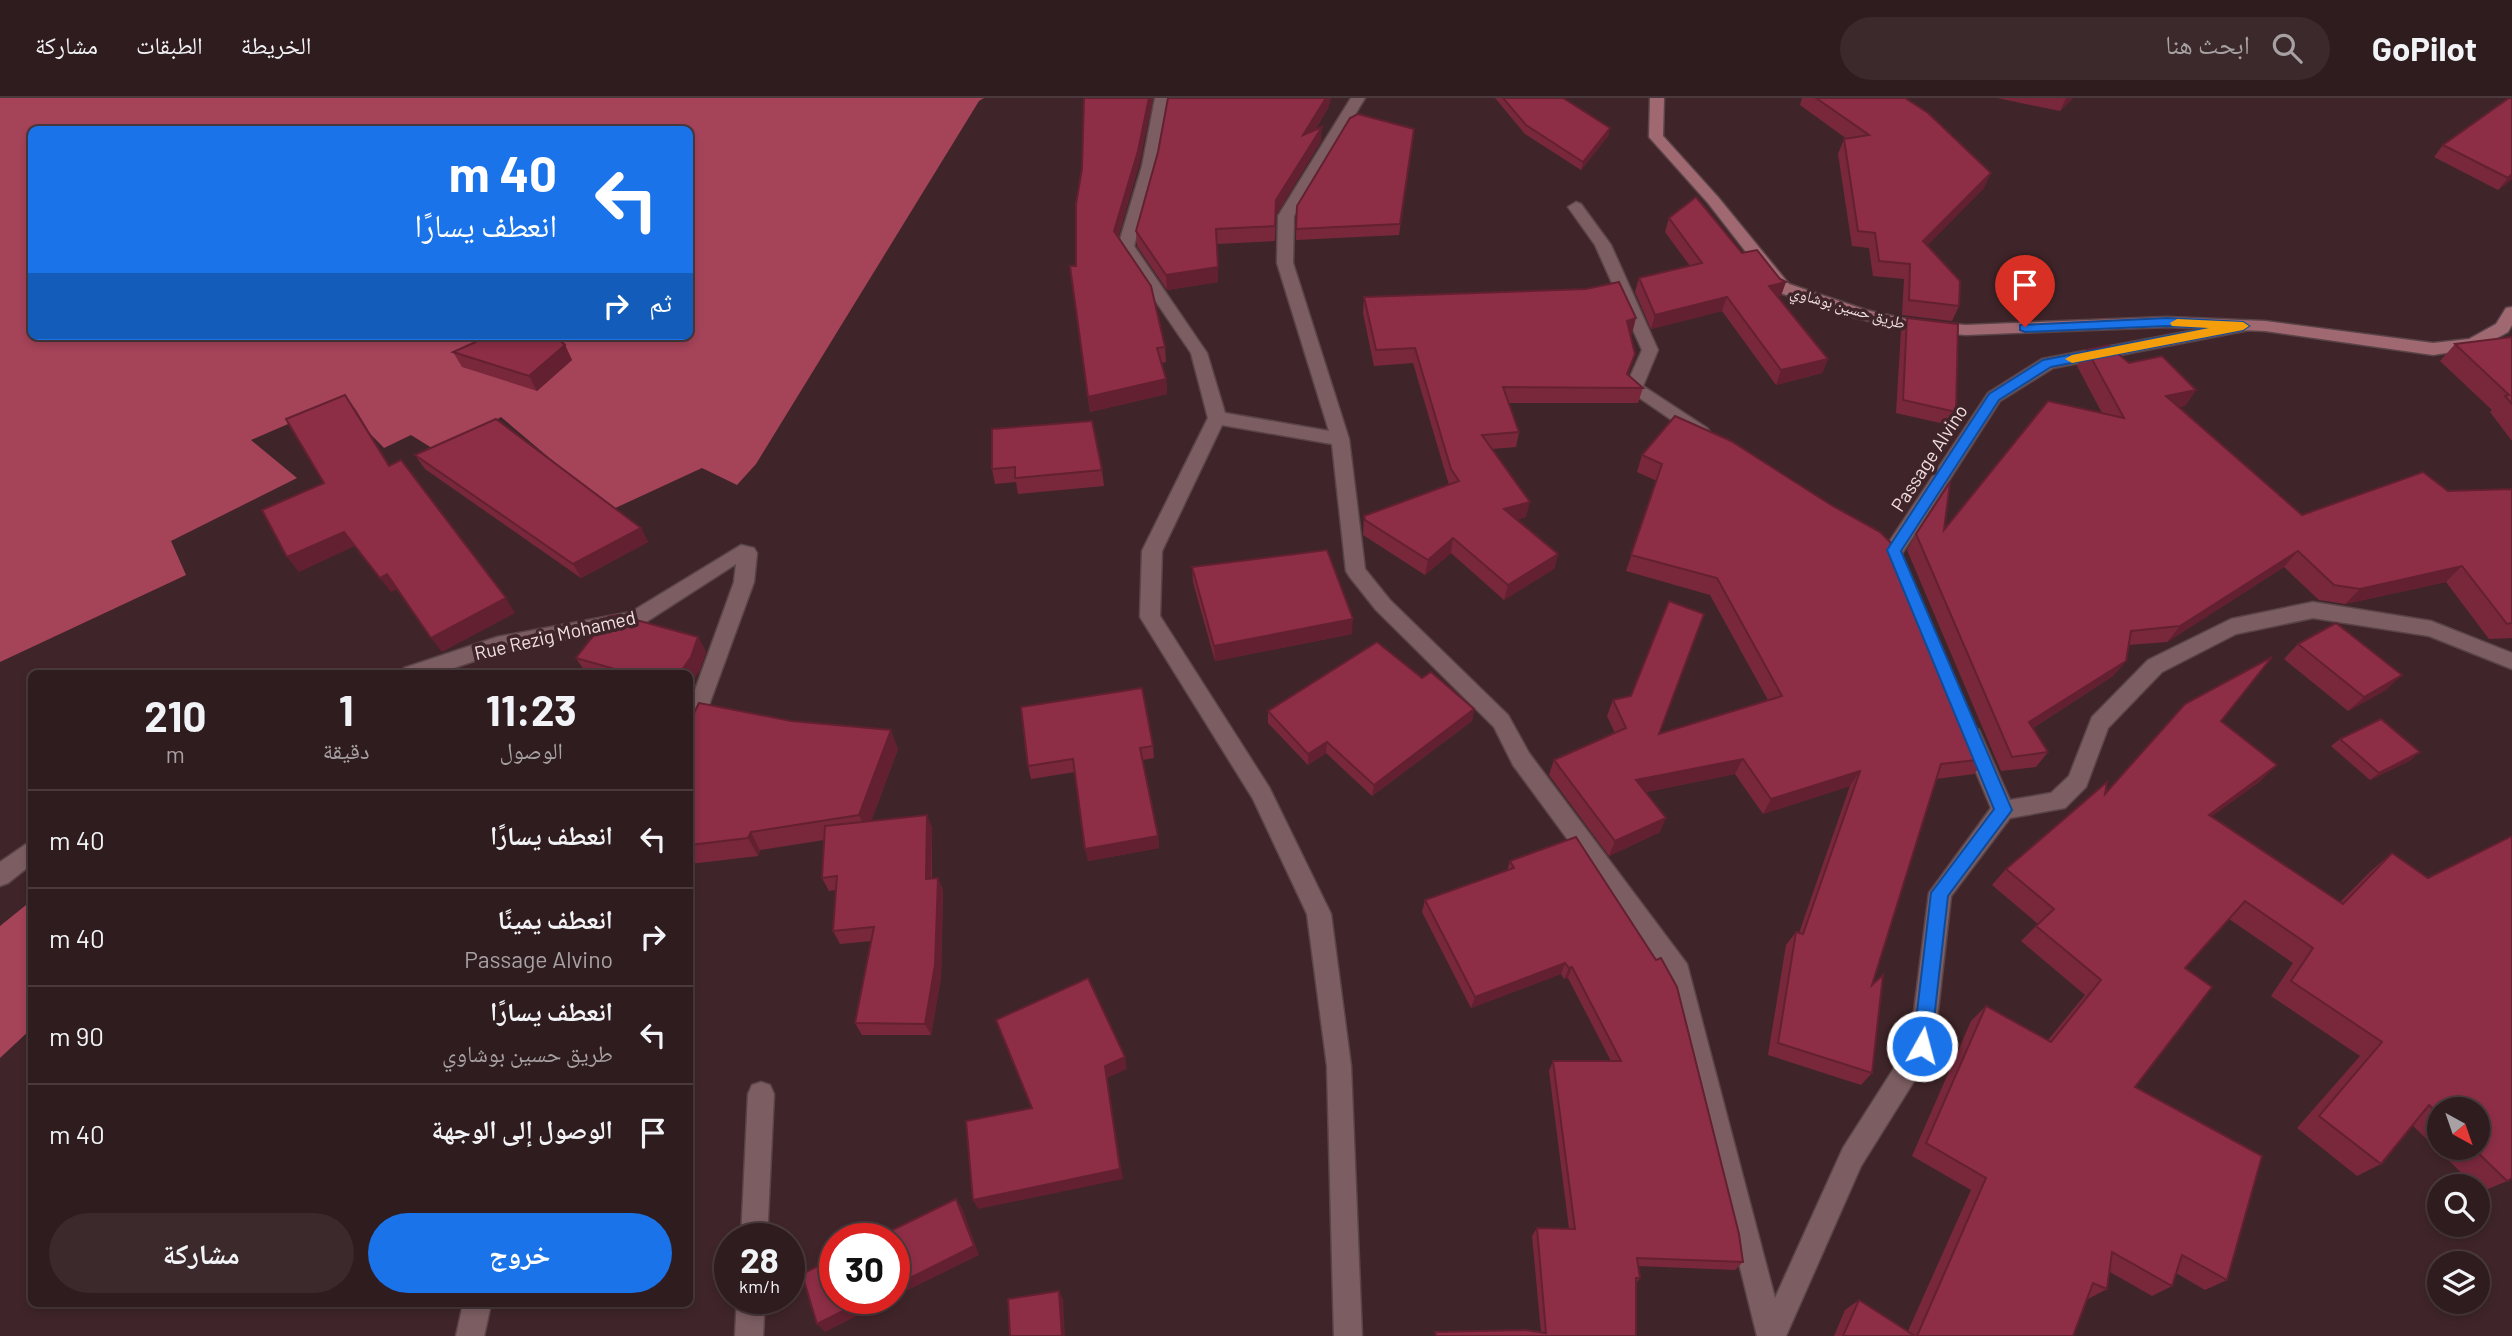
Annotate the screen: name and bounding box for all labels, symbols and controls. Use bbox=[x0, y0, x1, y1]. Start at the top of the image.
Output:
search box bbox=[1840, 17, 2330, 80]
text: ابحث هنا bbox=[2165, 28, 2250, 59]
text: GoPilot bbox=[2372, 28, 2477, 68]
icon: search bbox=[2268, 29, 2306, 67]
text: مشاركة bbox=[35, 30, 98, 59]
text: الطبقات bbox=[136, 30, 203, 59]
text: الخريطة bbox=[241, 30, 311, 59]
text: 40 m bbox=[449, 143, 557, 202]
icon: left bbox=[581, 154, 672, 245]
text: انعطف يسارًا bbox=[414, 205, 557, 243]
pin bbox=[1995, 255, 2055, 327]
icon: arrive bbox=[2006, 266, 2044, 304]
street label: طريق حسين بوشاوي bbox=[1787, 281, 1908, 336]
text: ثم bbox=[649, 286, 672, 317]
icon: right bbox=[597, 287, 635, 325]
street label: Passage Alvino bbox=[1885, 400, 1972, 516]
street label: Rue Rezig Mohamed bbox=[472, 605, 638, 664]
text: 1 bbox=[339, 684, 354, 734]
text: 11:23 bbox=[486, 684, 577, 734]
text: 210 bbox=[144, 690, 206, 740]
text: دقيقة bbox=[323, 736, 369, 764]
text: الوصول bbox=[499, 736, 563, 764]
text: m bbox=[166, 740, 185, 768]
text: انعطف يسارًا bbox=[490, 819, 613, 850]
icon: left bbox=[634, 820, 672, 858]
text: 40 m bbox=[49, 824, 105, 855]
text: انعطف يمينًا bbox=[498, 903, 613, 934]
icon: right bbox=[634, 918, 672, 956]
text: 40 m bbox=[49, 922, 105, 953]
text: Passage Alvino bbox=[464, 945, 613, 973]
text: انعطف يسارًا bbox=[490, 995, 613, 1026]
position arrow bbox=[1885, 1009, 1959, 1083]
icon: left bbox=[634, 1016, 672, 1054]
text: 90 m bbox=[49, 1020, 104, 1051]
text: طريق حسين بوشاوي bbox=[442, 1039, 613, 1067]
north arrow bbox=[2427, 1097, 2490, 1160]
map controls bbox=[2427, 1097, 2490, 1314]
text: الوصول إلى الوجهة bbox=[432, 1113, 613, 1144]
icon: arrive bbox=[634, 1114, 672, 1152]
text: 40 m bbox=[49, 1118, 105, 1149]
button: search bbox=[2427, 1174, 2490, 1237]
button: مشاركة bbox=[49, 1213, 354, 1293]
button: خروج bbox=[368, 1213, 672, 1293]
speed limit sign: 30 bbox=[819, 1223, 910, 1314]
text: 28 bbox=[740, 1238, 779, 1280]
button: layers bbox=[2427, 1251, 2490, 1314]
text: km/h bbox=[739, 1275, 780, 1297]

